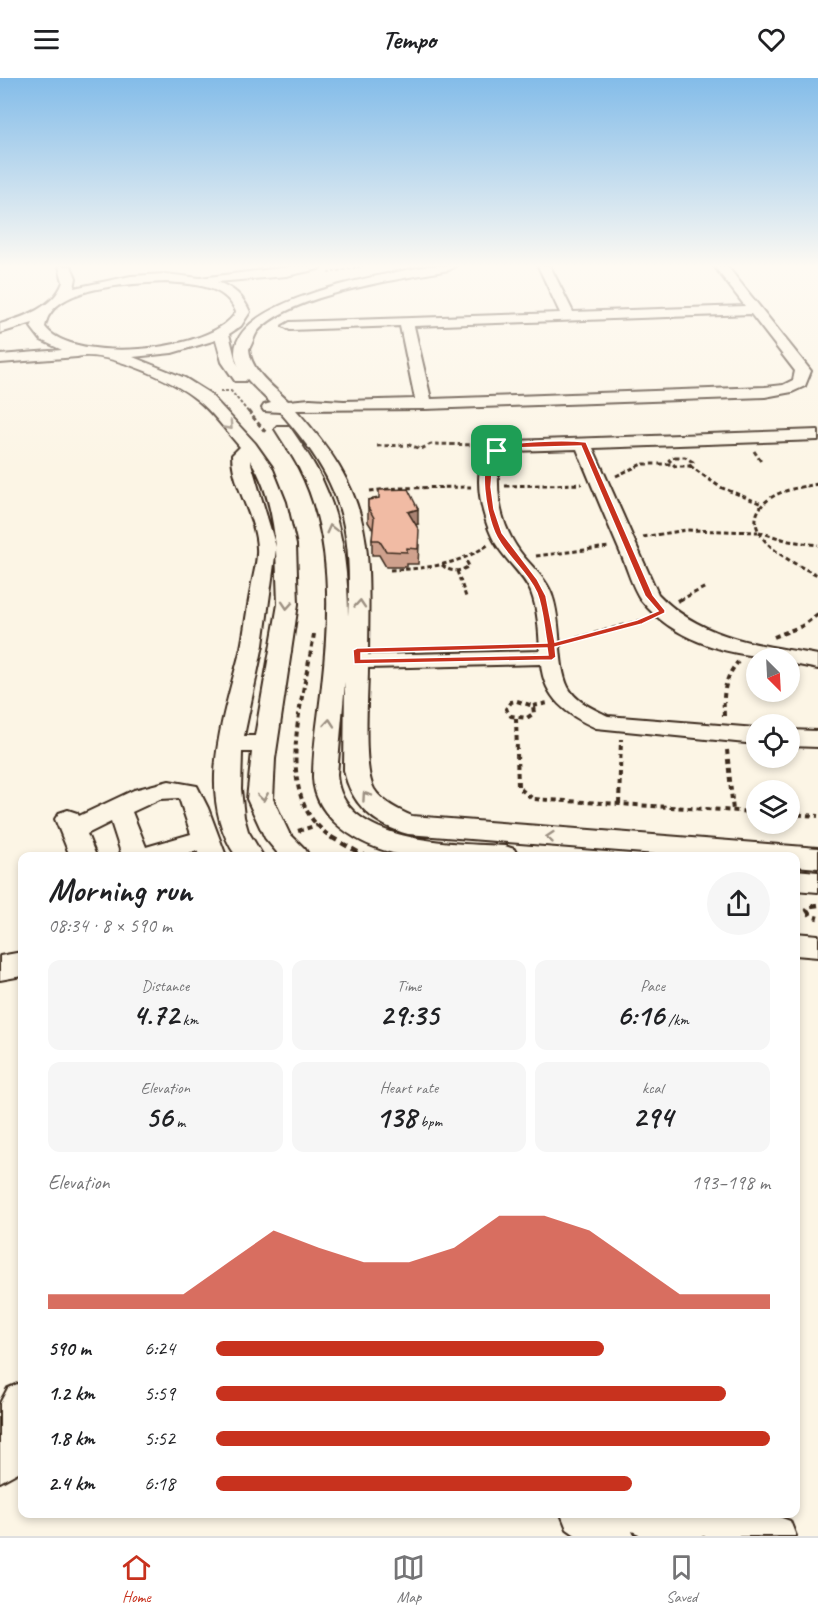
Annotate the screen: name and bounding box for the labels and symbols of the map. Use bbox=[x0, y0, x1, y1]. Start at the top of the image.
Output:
one-way arrow bbox=[222, 419, 233, 430]
pin bbox=[471, 425, 522, 476]
one-way arrow bbox=[325, 524, 338, 534]
one-way arrow bbox=[281, 600, 294, 609]
one-way arrow bbox=[353, 600, 366, 609]
north arrow bbox=[746, 648, 800, 702]
one-way arrow bbox=[322, 719, 335, 728]
one-way arrow bbox=[256, 792, 268, 802]
one-way arrow bbox=[362, 792, 373, 803]
one-way arrow bbox=[546, 830, 555, 843]

